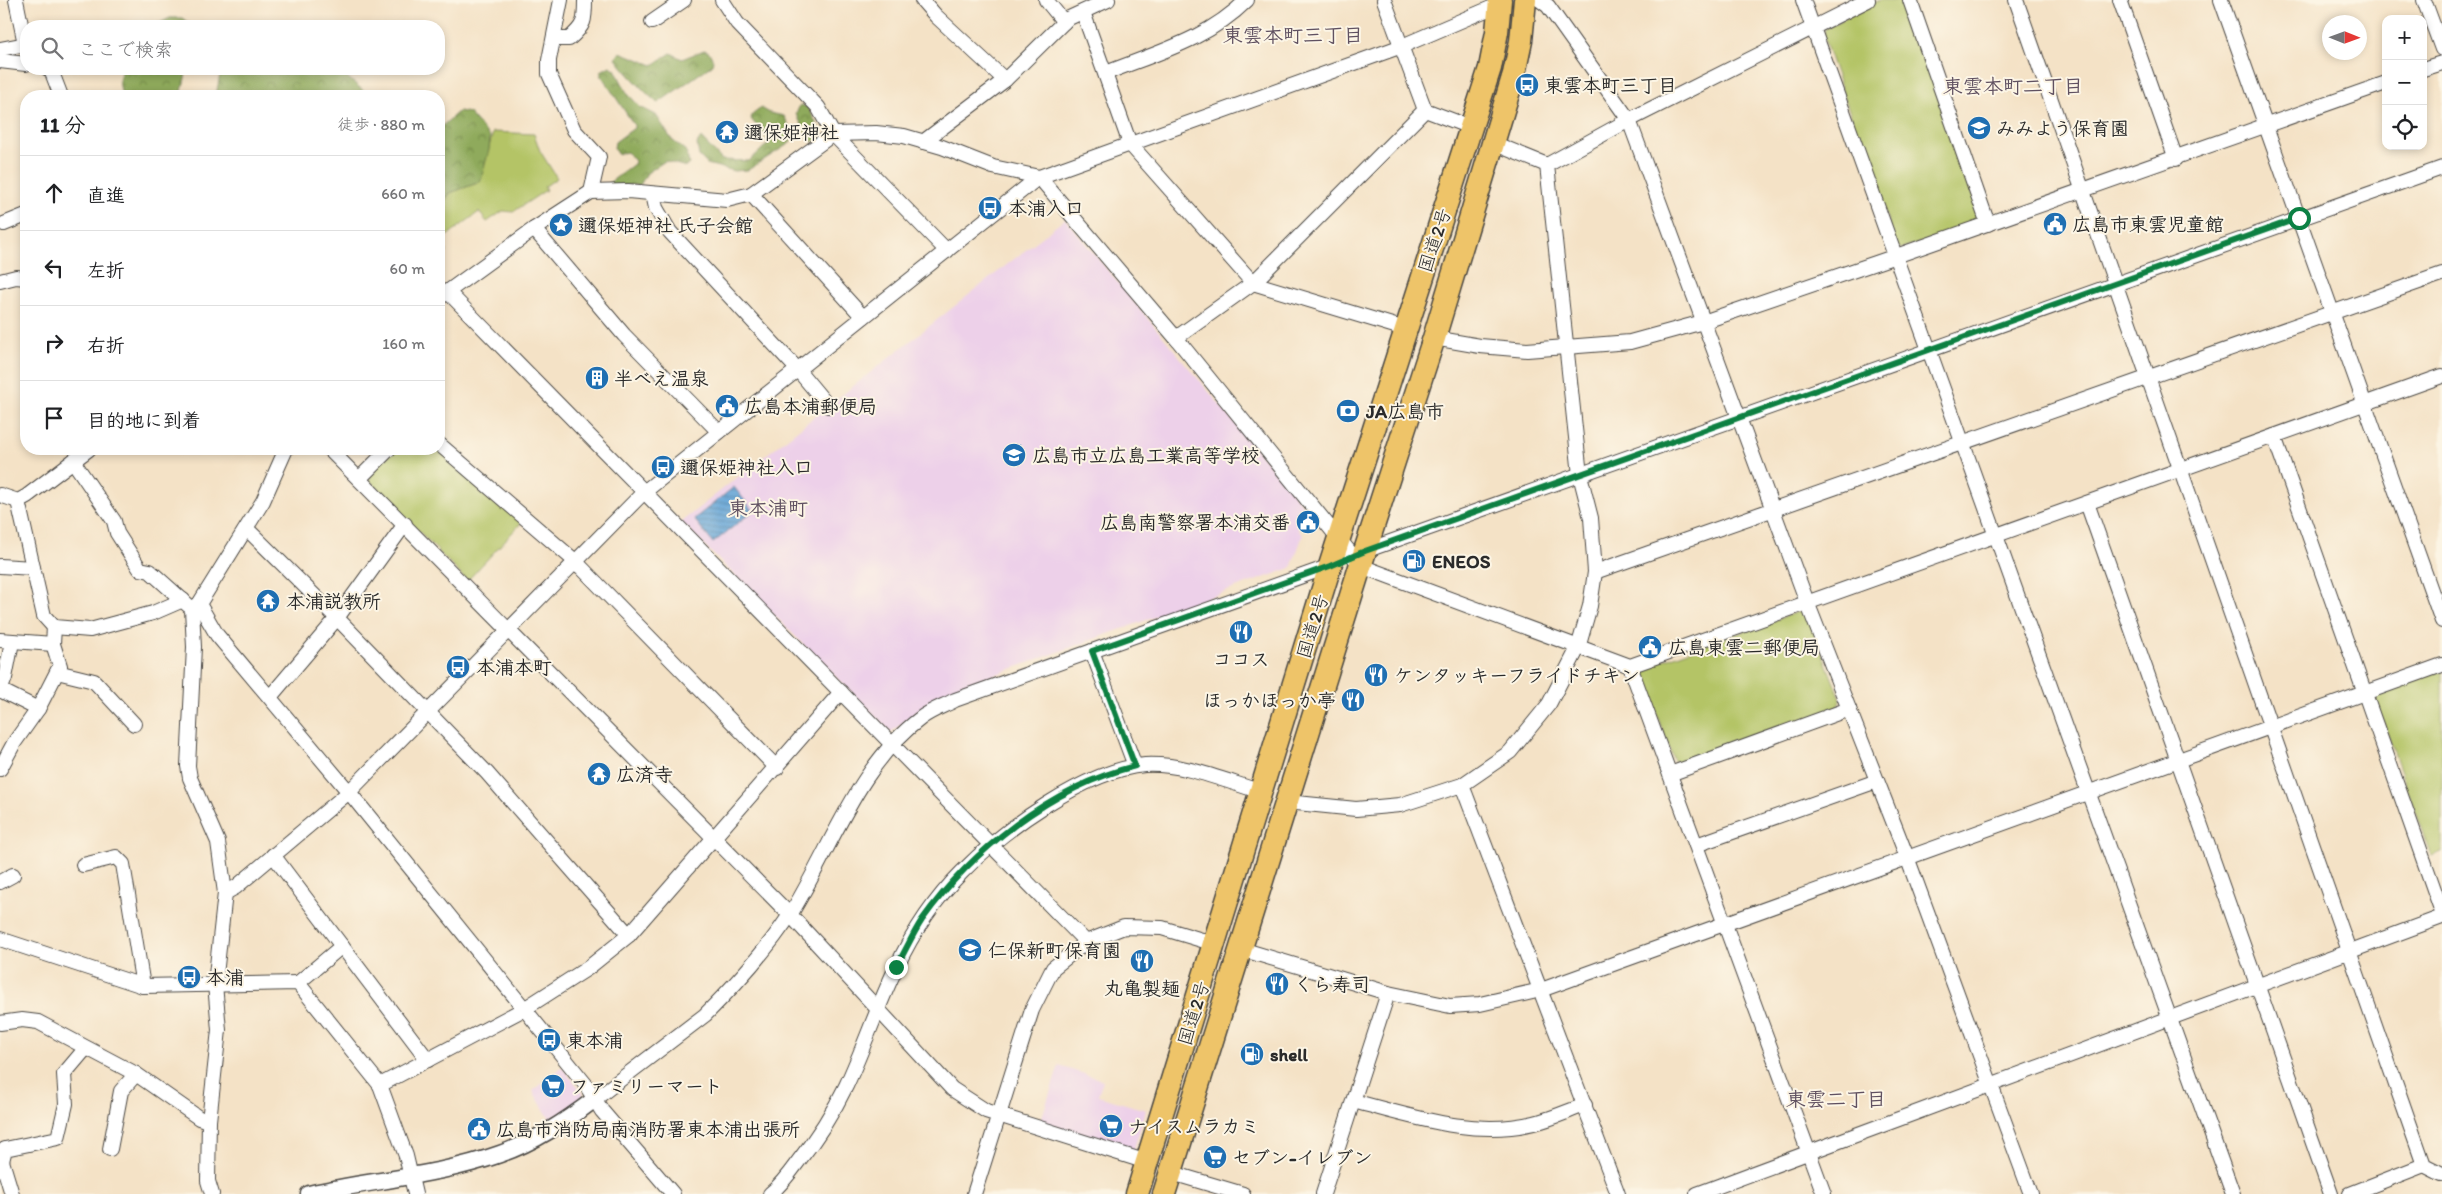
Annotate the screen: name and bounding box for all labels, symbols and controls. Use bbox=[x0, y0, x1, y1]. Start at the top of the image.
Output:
north arrow bbox=[2322, 15, 2367, 60]
map controls bbox=[2382, 15, 2427, 150]
button: + bbox=[2382, 15, 2427, 60]
search box bbox=[20, 20, 445, 75]
district label: 東雲本町三丁目 bbox=[1223, 23, 1363, 47]
icon: search bbox=[38, 34, 66, 62]
text: ここで検索 bbox=[78, 38, 173, 61]
button: − bbox=[2382, 60, 2427, 105]
bus stop icon: 東雲本町三丁目 bbox=[1514, 72, 1540, 98]
place label: 東雲本町三丁目 bbox=[1544, 74, 1677, 97]
district label: 東雲本町二丁目 bbox=[1943, 74, 2083, 98]
button: locate bbox=[2382, 105, 2427, 150]
text: 11 分 bbox=[40, 112, 85, 137]
text: 徒歩 · 880 m bbox=[338, 115, 425, 134]
school or university icon: みみよう保育園 bbox=[1966, 115, 1992, 141]
place label: みみよう保育園 bbox=[1996, 117, 2129, 140]
temple icon: 邇保姫神社 bbox=[714, 119, 740, 145]
place label: 邇保姫神社 bbox=[744, 121, 839, 144]
icon: ahead bbox=[40, 179, 68, 207]
text: 直進 bbox=[87, 184, 125, 207]
text: 660 m bbox=[381, 184, 425, 203]
bus stop icon: 本浦入口 bbox=[977, 195, 1003, 221]
place label: 本浦入口 bbox=[1008, 197, 1084, 220]
street label: 国道2号 bbox=[1413, 205, 1456, 276]
route start bbox=[2288, 207, 2311, 230]
public building icon: 広島市東雲児童館 bbox=[2042, 211, 2068, 237]
place icon: 邇保姫神社 氏子会館 bbox=[548, 212, 574, 238]
place label: 広島市東雲児童館 bbox=[2072, 213, 2224, 236]
place label: 邇保姫神社 氏子会館 bbox=[578, 214, 753, 237]
icon: left bbox=[40, 254, 68, 282]
text: 左折 bbox=[87, 259, 125, 282]
text: 60 m bbox=[390, 259, 425, 278]
icon: right bbox=[40, 329, 68, 357]
text: 右折 bbox=[87, 334, 125, 357]
text: 160 m bbox=[382, 334, 425, 353]
building icon: 半べえ温泉 bbox=[584, 365, 610, 391]
place label: 半べえ温泉 bbox=[614, 367, 709, 390]
public building icon: 広島本浦郵便局 bbox=[714, 393, 740, 419]
place label: 広島本浦郵便局 bbox=[744, 395, 877, 418]
bank icon: JA広島市 bbox=[1335, 398, 1361, 424]
place label: JA広島市 bbox=[1365, 400, 1444, 423]
icon: arrive bbox=[40, 404, 68, 432]
text: 目的地に到着 bbox=[87, 409, 201, 432]
school or university icon: 広島市立広島工業高等学校 bbox=[1001, 442, 1027, 468]
place label: 広島市立広島工業高等学校 bbox=[1032, 444, 1260, 467]
bus stop icon: 邇保姫神社入口 bbox=[650, 454, 676, 480]
place label: 邇保姫神社入口 bbox=[680, 456, 813, 479]
district label: 東本浦町 bbox=[728, 496, 808, 520]
public building icon: 広島南警察署本浦交番 bbox=[1295, 509, 1321, 535]
place label: 広島南警察署本浦交番 bbox=[1100, 511, 1290, 534]
fuel station icon: ENEOS bbox=[1401, 548, 1427, 574]
place label: ENEOS bbox=[1432, 550, 1491, 573]
temple icon: 本浦説教所 bbox=[255, 588, 281, 614]
place label: 本浦説教所 bbox=[286, 590, 381, 613]
street label: 国道2号 bbox=[1292, 591, 1333, 662]
restaurant icon: ココス bbox=[1228, 619, 1254, 645]
public building icon: 広島東雲二郵便局 bbox=[1637, 634, 1663, 660]
place label: 広島東雲二郵便局 bbox=[1668, 636, 1820, 659]
place label: ココス bbox=[1212, 648, 1270, 671]
bus stop icon: 本浦本町 bbox=[445, 654, 471, 680]
place label: 本浦本町 bbox=[476, 656, 552, 679]
restaurant icon: ケンタッキーフライドチキン bbox=[1363, 662, 1389, 688]
place label: ケンタッキーフライドチキン bbox=[1394, 664, 1640, 687]
restaurant icon: ほっかほっか亭 bbox=[1340, 687, 1366, 713]
place label: ほっかほっか亭 bbox=[1203, 689, 1336, 712]
temple icon: 広済寺 bbox=[586, 761, 612, 787]
place label: 広済寺 bbox=[616, 763, 673, 786]
school or university icon: 仁保新町保育園 bbox=[957, 937, 983, 963]
place label: 仁保新町保育園 bbox=[988, 939, 1121, 962]
restaurant icon: 丸亀製麺 bbox=[1129, 948, 1155, 974]
route end bbox=[885, 956, 908, 979]
bus stop icon: 本浦 bbox=[176, 964, 202, 990]
place label: 本浦 bbox=[206, 966, 244, 989]
restaurant icon: くら寿司 bbox=[1264, 971, 1290, 997]
place label: くら寿司 bbox=[1294, 973, 1370, 996]
place label: 丸亀製麺 bbox=[1104, 977, 1180, 1000]
street label: 国道2号 bbox=[1173, 978, 1214, 1049]
bus stop icon: 東本浦 bbox=[536, 1027, 562, 1053]
place label: 東本浦 bbox=[566, 1029, 623, 1052]
fuel station icon: shell bbox=[1239, 1041, 1265, 1067]
place label: shell bbox=[1270, 1043, 1309, 1066]
supermarket icon: ファミリーマート bbox=[540, 1073, 566, 1099]
place label: ファミリーマート bbox=[570, 1075, 723, 1098]
district label: 東雲二丁目 bbox=[1786, 1087, 1886, 1111]
supermarket icon: ナイスムラカミ bbox=[1098, 1113, 1124, 1139]
place label: ナイスムラカミ bbox=[1128, 1115, 1259, 1138]
public building icon: 広島市消防局南消防署東本浦出張所 bbox=[466, 1116, 492, 1142]
place label: 広島市消防局南消防署東本浦出張所 bbox=[496, 1118, 800, 1141]
supermarket icon: セブン-イレブン bbox=[1202, 1144, 1228, 1170]
place label: セブン-イレブン bbox=[1232, 1146, 1373, 1169]

